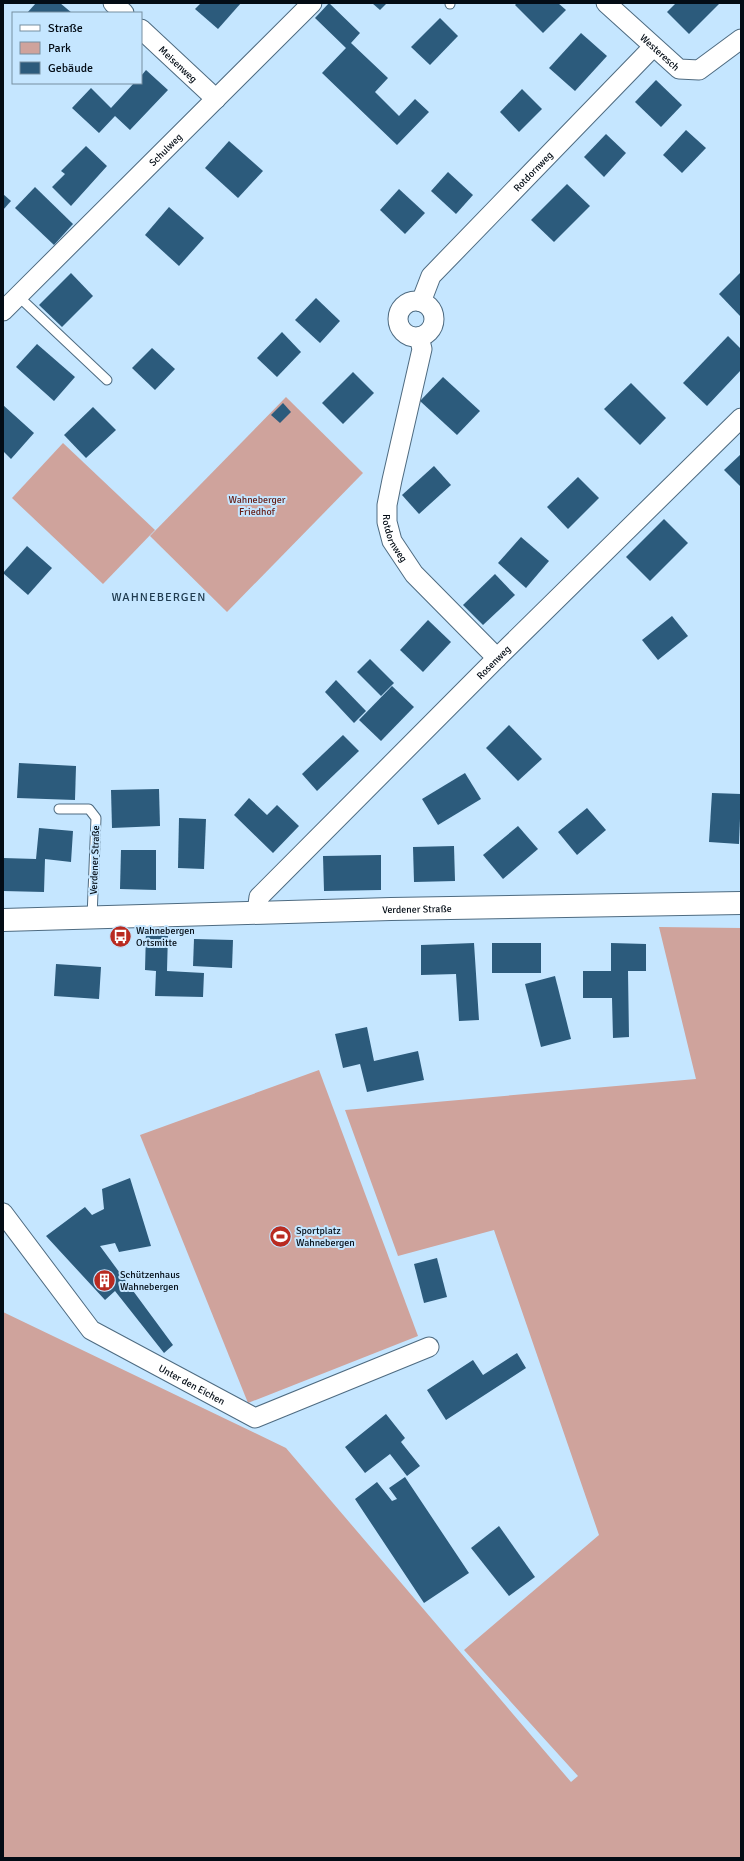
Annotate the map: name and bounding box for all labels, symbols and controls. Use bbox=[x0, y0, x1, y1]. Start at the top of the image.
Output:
legend bbox=[12, 12, 142, 84]
text: Straße bbox=[48, 21, 83, 36]
street label: Westeresch bbox=[637, 32, 682, 74]
text: Park bbox=[48, 41, 71, 56]
street label: Meisenweg bbox=[156, 44, 199, 85]
text: Gebäude bbox=[48, 61, 93, 76]
street label: Schulweg bbox=[147, 131, 185, 169]
street label: Rotdornweg bbox=[511, 149, 556, 194]
park label: Wahneberger Friedhof bbox=[229, 494, 286, 518]
street label: Rotdornweg bbox=[380, 514, 409, 565]
district label: WAHNEBERGEN bbox=[112, 590, 207, 605]
street label: Rosenweg bbox=[474, 643, 513, 682]
street label: Verdener Straße bbox=[88, 825, 102, 895]
street label: Verdener Straße bbox=[382, 903, 452, 916]
bus stop icon: Wahnebergen Ortsmitte bbox=[108, 923, 134, 949]
place label: Wahnebergen Ortsmitte bbox=[136, 925, 195, 949]
sports icon: Sportplatz Wahnebergen bbox=[267, 1223, 293, 1249]
place label: Sportplatz Wahnebergen bbox=[296, 1225, 355, 1249]
building icon: Schützenhaus Wahnebergen bbox=[92, 1267, 118, 1293]
place label: Schützenhaus Wahnebergen bbox=[120, 1269, 181, 1293]
street label: Unter den Eichen bbox=[156, 1362, 227, 1408]

